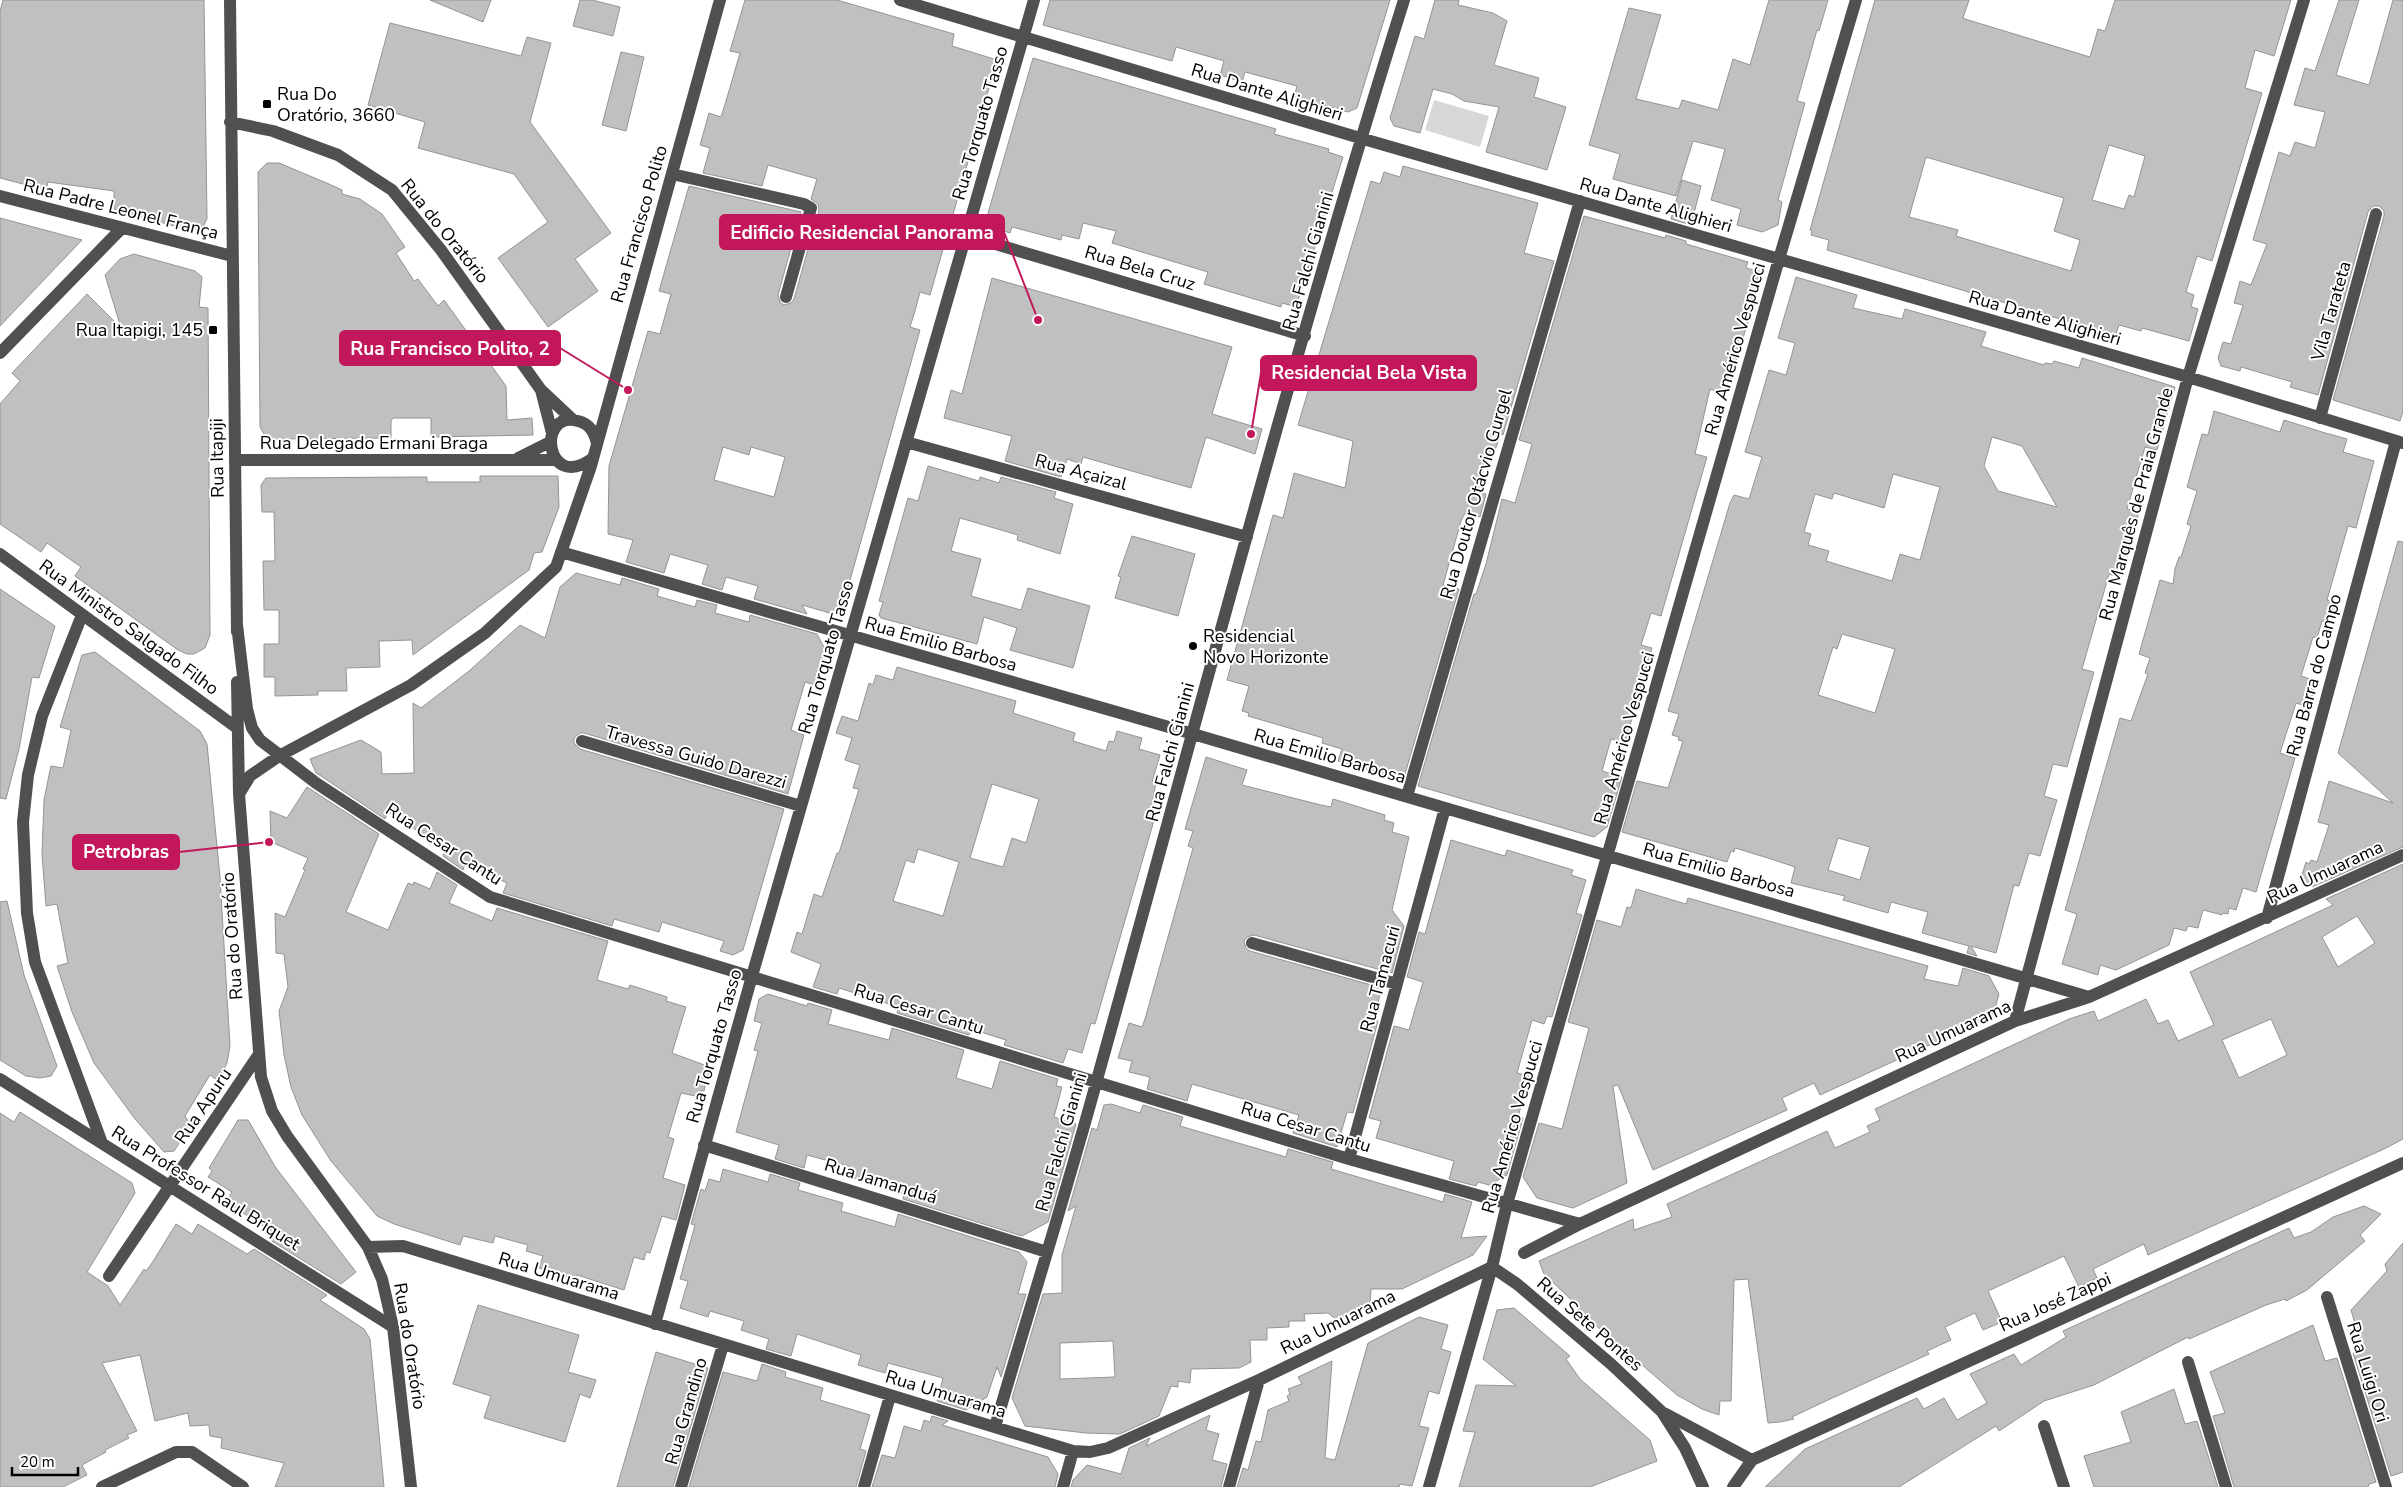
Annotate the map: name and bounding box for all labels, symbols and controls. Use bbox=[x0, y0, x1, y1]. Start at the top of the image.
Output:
street label: Rua Torquato Tasso bbox=[946, 43, 1014, 203]
street label: Rua Dante Alighieri bbox=[1188, 57, 1346, 127]
place label: Rua Do Oratório, 3660 bbox=[277, 82, 395, 127]
marker: Rua Do Oratório, 3660 bbox=[261, 98, 273, 110]
street label: Rua Francisco Polito bbox=[605, 142, 673, 306]
street label: Rua Dante Alighieri bbox=[1577, 172, 1735, 238]
street label: Rua Padre Leonel França bbox=[21, 173, 221, 245]
street label: Rua do Oratório bbox=[395, 174, 495, 288]
street label: Rua Falchi Gianini bbox=[1277, 189, 1339, 333]
callout: Edificio Residencial Panorama bbox=[720, 215, 1004, 249]
text: Edificio Residencial Panorama bbox=[730, 220, 994, 246]
street label: Rua Bela Cruz bbox=[1082, 240, 1198, 296]
street label: Vila Tarateta bbox=[2305, 258, 2357, 365]
street label: Rua Américo Vespucci bbox=[1699, 260, 1771, 438]
street label: Rua Dante Alighieri bbox=[1966, 285, 2124, 351]
place label: Rua Itapigi, 145 bbox=[76, 318, 203, 342]
marker: Rua Itapigi, 145 bbox=[207, 324, 219, 336]
callout: Rua Francisco Polito, 2 bbox=[340, 331, 560, 365]
text: Rua Francisco Polito, 2 bbox=[350, 336, 550, 362]
callout: Residencial Bela Vista bbox=[1261, 356, 1476, 390]
text: Residencial Bela Vista bbox=[1271, 360, 1467, 386]
street label: Rua Doutor Otácvio Gurgel bbox=[1434, 385, 1518, 602]
street label: Rua Marquês de Praia Grande bbox=[2093, 385, 2179, 623]
street label: Rua Itapiji bbox=[204, 418, 230, 498]
street label: Rua Delegado Ermani Braga bbox=[260, 431, 488, 455]
street label: Rua Açaizal bbox=[1032, 448, 1130, 496]
street label: Rua Ministro Salgado Filho bbox=[34, 554, 224, 700]
street label: Rua Torquato Tasso bbox=[792, 577, 860, 737]
street label: Rua Barra do Campo bbox=[2281, 591, 2347, 759]
street label: Rua Emilio Barbosa bbox=[862, 611, 1020, 677]
place label: Residencial Novo Horizonte bbox=[1203, 624, 1328, 669]
marker: Residencial Novo Horizonte bbox=[1187, 640, 1199, 652]
street label: Rua Américo Vespucci bbox=[1588, 649, 1660, 827]
street label: Rua Falchi Gianini bbox=[1140, 680, 1200, 824]
street label: Travessa Guido Darezzi bbox=[603, 720, 789, 794]
street label: Rua Emilio Barbosa bbox=[1251, 723, 1409, 789]
street label: Rua Cesar Cantu bbox=[381, 797, 507, 891]
callout: Petrobras bbox=[73, 835, 179, 869]
street label: Rua Umuarama bbox=[2263, 835, 2387, 909]
street label: Rua Emilio Barbosa bbox=[1640, 837, 1798, 903]
text: Petrobras bbox=[83, 839, 169, 865]
street label: Rua do Oratório bbox=[216, 871, 248, 1001]
street label: Rua Tamacuri bbox=[1354, 923, 1406, 1035]
street label: Rua Torquato Tasso bbox=[680, 966, 748, 1126]
street label: Rua Cesar Cantu bbox=[851, 978, 987, 1040]
street label: Rua Umuarama bbox=[1891, 994, 2015, 1068]
street label: Rua Américo Vespucci bbox=[1476, 1038, 1548, 1216]
street label: Rua Apuru bbox=[169, 1063, 237, 1149]
street label: Rua Falchi Gianini bbox=[1030, 1070, 1092, 1214]
street label: Rua Cesar Cantu bbox=[1238, 1096, 1374, 1158]
street label: Rua Professor Raul Briquet bbox=[107, 1120, 306, 1256]
street label: Rua Jamanduá bbox=[822, 1152, 940, 1210]
street label: Rua Umuarama bbox=[496, 1246, 622, 1306]
street label: Rua José Zappi bbox=[1995, 1267, 2115, 1337]
street label: Rua Sete Pontes bbox=[1532, 1271, 1648, 1377]
street label: Rua do Oratório bbox=[388, 1281, 432, 1411]
street label: Rua Umuarama bbox=[1276, 1284, 1400, 1360]
street label: Rua Luigi Ori bbox=[2341, 1319, 2395, 1425]
street label: Rua Grandino bbox=[659, 1355, 713, 1467]
street label: Rua Umuarama bbox=[883, 1364, 1009, 1424]
scale bar bbox=[12, 1444, 79, 1476]
text: 20 m bbox=[20, 1452, 55, 1472]

